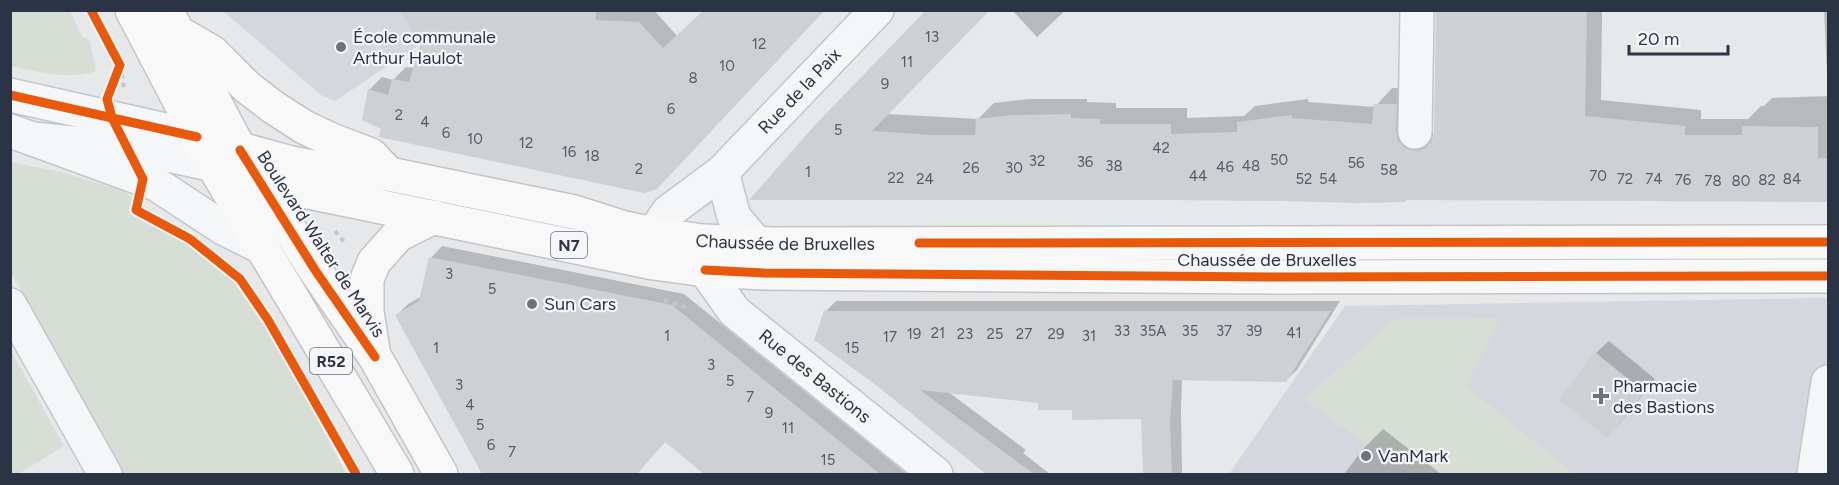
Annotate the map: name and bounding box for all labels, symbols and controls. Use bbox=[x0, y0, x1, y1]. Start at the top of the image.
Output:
scale bar bbox=[1629, 18, 1728, 56]
place label: École communale Arthur Haulot bbox=[353, 26, 496, 69]
house number: 13 bbox=[925, 28, 939, 46]
text: 20 m bbox=[1638, 28, 1679, 50]
house number: 12 bbox=[752, 35, 766, 53]
marker: École communale Arthur Haulot bbox=[334, 40, 348, 54]
street label: Rue de la Paix bbox=[753, 43, 846, 138]
house number: 11 bbox=[901, 53, 913, 71]
house number: 10 bbox=[719, 57, 735, 75]
house number: 8 bbox=[688, 69, 698, 87]
house number: 9 bbox=[881, 75, 889, 93]
house number: 6 bbox=[667, 100, 676, 118]
house number: 2 bbox=[395, 106, 403, 124]
house number: 4 bbox=[420, 113, 430, 131]
house number: 5 bbox=[834, 121, 842, 139]
house number: 6 bbox=[442, 124, 451, 142]
house number: 10 bbox=[467, 130, 483, 148]
house number: 12 bbox=[519, 134, 533, 152]
house number: 42 bbox=[1152, 139, 1170, 157]
house number: 16 bbox=[562, 143, 577, 161]
street label: Boulevard Walter de Marvis bbox=[252, 146, 390, 342]
house number: 18 bbox=[584, 147, 600, 165]
house number: 50 bbox=[1270, 151, 1288, 169]
house number: 32 bbox=[1029, 152, 1045, 170]
house number: 36 bbox=[1077, 153, 1094, 171]
house number: 56 bbox=[1347, 154, 1365, 172]
house number: 38 bbox=[1105, 157, 1123, 175]
house number: 48 bbox=[1242, 157, 1260, 175]
house number: 46 bbox=[1216, 158, 1234, 176]
house number: 26 bbox=[963, 159, 980, 177]
house number: 30 bbox=[1005, 159, 1023, 177]
house number: 2 bbox=[635, 160, 643, 178]
house number: 58 bbox=[1380, 161, 1398, 179]
house number: 1 bbox=[805, 163, 811, 181]
house number: 44 bbox=[1189, 167, 1207, 185]
house number: 70 bbox=[1589, 167, 1607, 185]
house number: 22 bbox=[888, 169, 904, 187]
house number: 24 bbox=[916, 170, 934, 188]
house number: 52 bbox=[1295, 170, 1313, 188]
house number: 54 bbox=[1319, 170, 1337, 188]
house number: 72 bbox=[1617, 170, 1633, 188]
house number: 74 bbox=[1645, 170, 1663, 188]
house number: 84 bbox=[1783, 170, 1801, 188]
house number: 76 bbox=[1675, 171, 1692, 189]
house number: 82 bbox=[1758, 171, 1776, 189]
house number: 78 bbox=[1704, 172, 1722, 190]
house number: 80 bbox=[1732, 172, 1750, 190]
street label: Chaussée de Bruxelles bbox=[694, 229, 875, 255]
road number: N7 bbox=[551, 232, 587, 258]
street label: Chaussée de Bruxelles bbox=[1177, 249, 1357, 271]
house number: 3 bbox=[445, 265, 453, 283]
house number: 5 bbox=[488, 280, 496, 298]
place label: Sun Cars bbox=[544, 293, 616, 315]
marker: Sun Cars bbox=[525, 297, 539, 311]
house number: 33 bbox=[1114, 322, 1130, 340]
house number: 35A bbox=[1140, 322, 1166, 340]
house number: 35 bbox=[1182, 322, 1198, 340]
house number: 37 bbox=[1216, 322, 1232, 340]
house number: 39 bbox=[1246, 322, 1262, 340]
street label: Rue des Bastions bbox=[754, 324, 875, 428]
house number: 21 bbox=[931, 324, 945, 342]
house number: 41 bbox=[1286, 324, 1302, 342]
house number: 19 bbox=[907, 325, 921, 343]
house number: 23 bbox=[957, 325, 973, 343]
house number: 25 bbox=[986, 325, 1004, 343]
house number: 27 bbox=[1016, 325, 1032, 343]
house number: 29 bbox=[1048, 325, 1064, 343]
house number: 1 bbox=[664, 327, 670, 345]
house number: 31 bbox=[1082, 327, 1096, 345]
house number: 17 bbox=[883, 328, 897, 346]
house number: 1 bbox=[433, 339, 439, 357]
house number: 15 bbox=[845, 339, 859, 357]
road number: R52 bbox=[310, 348, 352, 374]
house number: 3 bbox=[707, 356, 715, 374]
house number: 5 bbox=[726, 372, 734, 390]
place label: Pharmacie des Bastions bbox=[1613, 375, 1715, 418]
house number: 3 bbox=[455, 376, 463, 394]
house number: 7 bbox=[746, 388, 754, 406]
marker: Pharmacie des Bastions bbox=[1594, 389, 1608, 403]
house number: 4 bbox=[465, 396, 475, 414]
house number: 9 bbox=[765, 404, 773, 422]
house number: 5 bbox=[476, 416, 484, 434]
house number: 11 bbox=[782, 419, 794, 437]
house number: 6 bbox=[487, 436, 496, 454]
house number: 7 bbox=[508, 443, 516, 461]
place label: VanMark bbox=[1378, 445, 1448, 467]
marker: VanMark bbox=[1359, 449, 1373, 463]
house number: 15 bbox=[821, 451, 835, 469]

